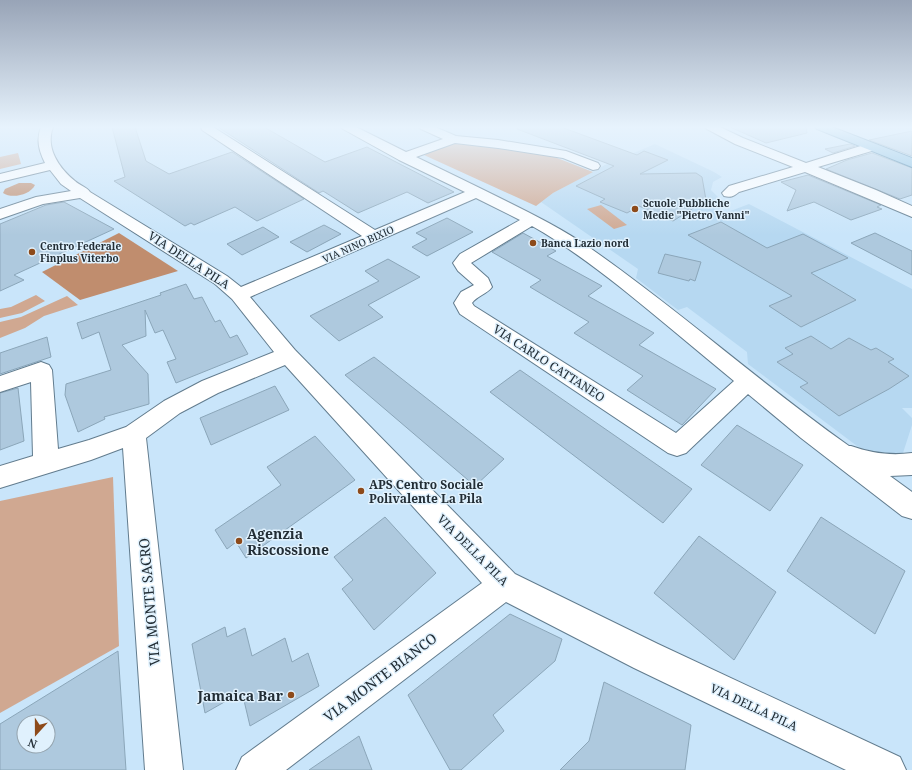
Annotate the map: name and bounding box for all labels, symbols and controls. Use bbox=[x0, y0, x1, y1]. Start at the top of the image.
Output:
place label: Scuole Pubbliche Medie "Pietro Vanni" bbox=[643, 196, 750, 222]
marker: Scuole Pubbliche Medie "Pietro Vanni" bbox=[630, 204, 640, 214]
street label: VIA NINO BIXIO bbox=[320, 222, 396, 266]
street label: VIA DELLA PILA bbox=[145, 227, 234, 293]
place label: Banca Lazio nord bbox=[541, 236, 629, 250]
marker: Banca Lazio nord bbox=[528, 238, 538, 248]
place label: Centro Federale Finplus Viterbo bbox=[40, 239, 121, 265]
marker: Centro Federale Finplus Viterbo bbox=[27, 247, 37, 257]
street label: VIA CARLO CATTANEO bbox=[490, 320, 608, 406]
place label: APS Centro Sociale Polivalente La Pila bbox=[369, 476, 484, 507]
marker: APS Centro Sociale Polivalente La Pila bbox=[356, 486, 366, 496]
street label: VIA DELLA PILA bbox=[434, 511, 513, 590]
place label: Agenzia Riscossione bbox=[247, 524, 329, 559]
marker: Agenzia Riscossione bbox=[234, 536, 244, 546]
street label: VIA MONTE SACRO bbox=[134, 537, 164, 667]
street label: VIA MONTE BIANCO bbox=[320, 628, 440, 726]
street label: VIA DELLA PILA bbox=[708, 679, 801, 735]
place label: Jamaica Bar bbox=[196, 686, 284, 705]
marker: Jamaica Bar bbox=[286, 690, 296, 700]
north arrow bbox=[16, 714, 56, 754]
text: N bbox=[25, 735, 39, 752]

